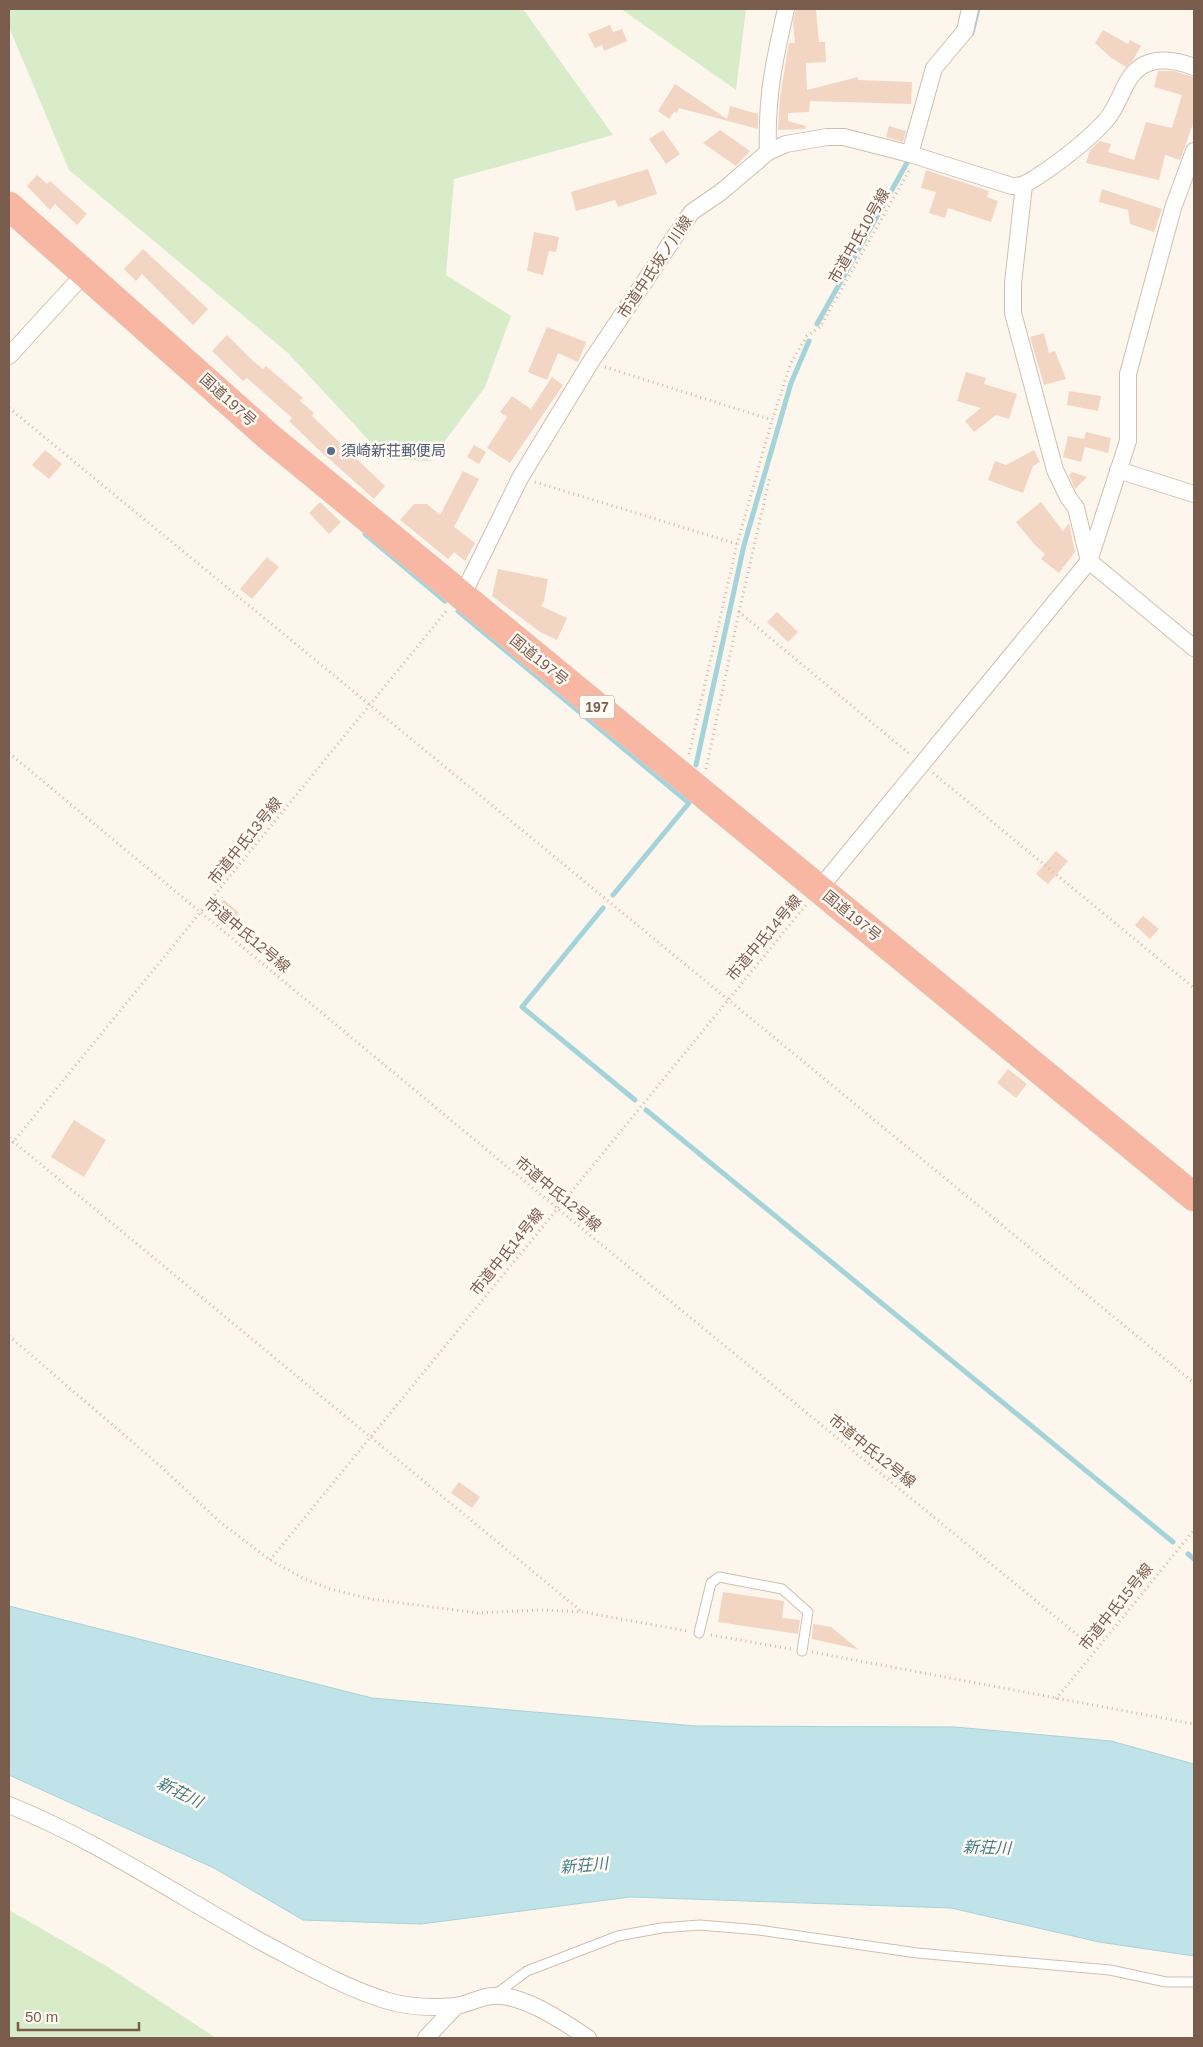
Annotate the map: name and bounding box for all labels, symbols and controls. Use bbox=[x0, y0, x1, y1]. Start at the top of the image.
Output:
street label: 市道中氏10号線 bbox=[825, 185, 893, 286]
street label: 市道中氏坂ノ川線 bbox=[614, 212, 695, 321]
street label: 国道197号 bbox=[197, 370, 260, 429]
place label: 須崎新荘郵便局 bbox=[341, 442, 446, 459]
marker: 須崎新荘郵便局 bbox=[325, 445, 337, 457]
street label: 国道197号 bbox=[507, 631, 572, 688]
road number: 197 bbox=[580, 696, 614, 719]
street label: 市道中氏13号線 bbox=[204, 794, 285, 887]
street label: 国道197号 bbox=[820, 887, 885, 944]
street label: 市道中氏14号線 bbox=[723, 891, 804, 984]
street label: 市道中氏12号線 bbox=[201, 894, 294, 975]
street label: 市道中氏12号線 bbox=[512, 1153, 605, 1234]
street label: 市道中氏14号線 bbox=[466, 1205, 547, 1298]
street label: 市道中氏12号線 bbox=[826, 1410, 919, 1491]
street label: 市道中氏15号線 bbox=[1075, 1560, 1156, 1653]
water label: 新荘川 bbox=[154, 1774, 207, 1811]
water label: 新荘川 bbox=[963, 1838, 1013, 1857]
water label: 新荘川 bbox=[559, 1855, 611, 1876]
scale bar bbox=[18, 2000, 139, 2032]
text: 50 m bbox=[25, 2008, 58, 2025]

